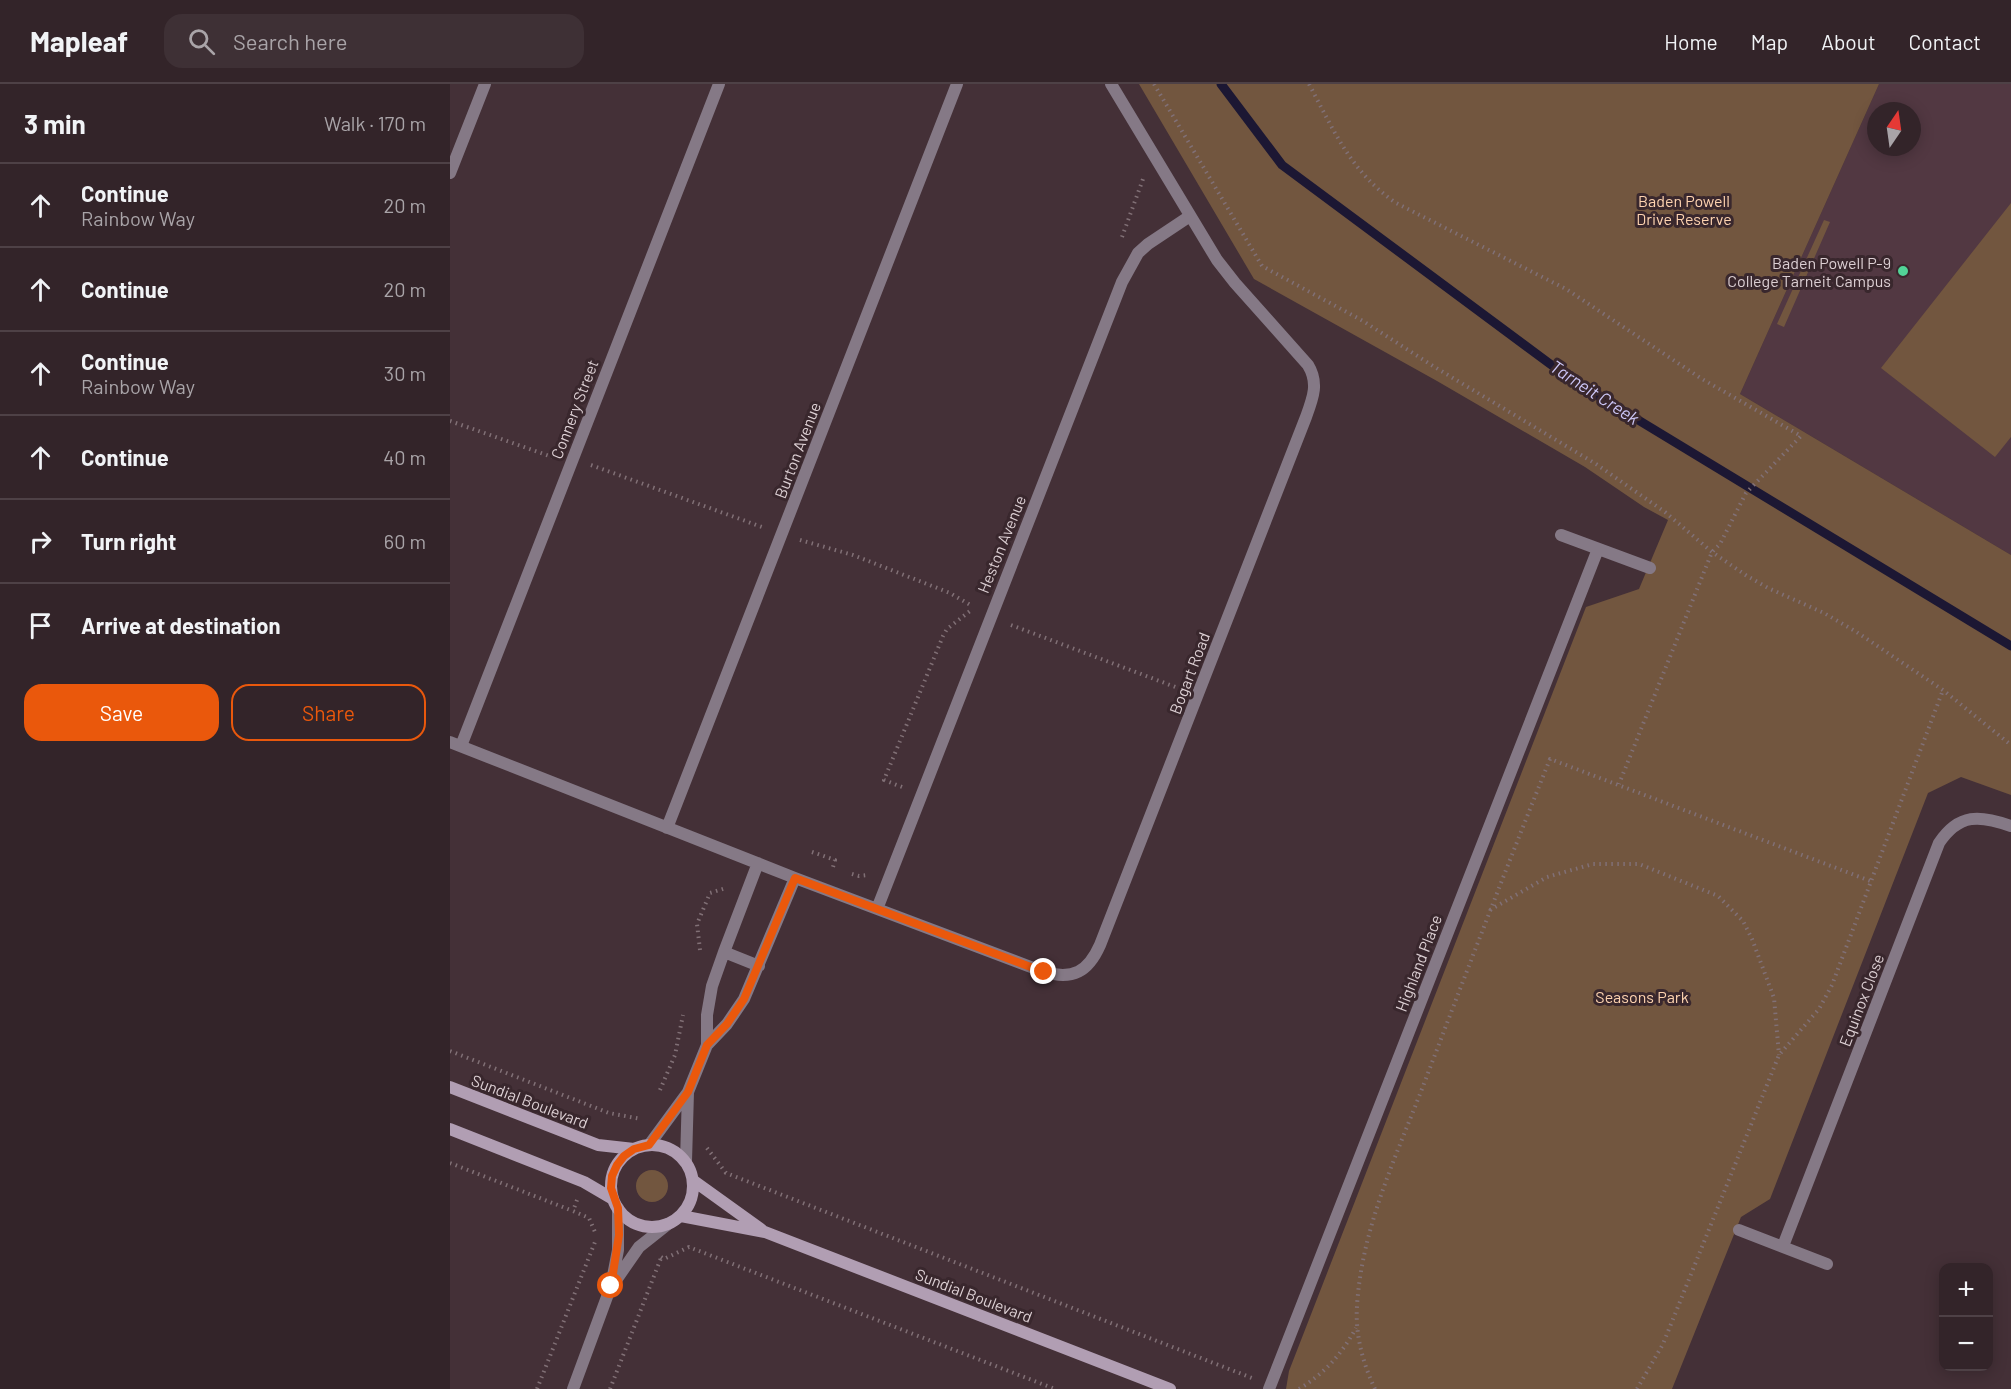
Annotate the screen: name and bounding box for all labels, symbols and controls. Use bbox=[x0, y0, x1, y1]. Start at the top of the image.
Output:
search box bbox=[164, 14, 584, 68]
text: Mapleaf bbox=[30, 24, 128, 58]
icon: search bbox=[185, 25, 218, 58]
text: Search here bbox=[233, 28, 347, 54]
text: Home bbox=[1664, 29, 1718, 54]
text: Map bbox=[1751, 29, 1788, 54]
text: About bbox=[1821, 29, 1876, 54]
text: Contact bbox=[1909, 29, 1981, 54]
north arrow bbox=[1867, 102, 1921, 156]
text: 3 min bbox=[24, 108, 86, 139]
text: Walk · 170 m bbox=[324, 111, 426, 135]
text: Continue bbox=[81, 180, 169, 206]
icon: ahead bbox=[24, 189, 57, 222]
park label: Baden Powell Drive Reserve bbox=[1636, 191, 1732, 228]
text: 20 m bbox=[383, 193, 426, 217]
text: Rainbow Way bbox=[81, 206, 195, 230]
place label: Baden Powell P-9 College Tarneit Campus bbox=[1727, 253, 1891, 290]
marker: Baden Powell P-9 College Tarneit Campus bbox=[1896, 264, 1910, 278]
icon: ahead bbox=[24, 273, 57, 306]
text: Continue bbox=[81, 276, 169, 302]
text: 20 m bbox=[383, 277, 426, 301]
text: Continue bbox=[81, 348, 169, 374]
water label: Tarneit Creek bbox=[1546, 355, 1644, 429]
icon: ahead bbox=[24, 357, 57, 390]
street label: Connery Street bbox=[546, 357, 602, 461]
text: 30 m bbox=[384, 361, 426, 385]
text: Rainbow Way bbox=[81, 374, 195, 398]
street label: Burton Avenue bbox=[770, 399, 824, 501]
icon: ahead bbox=[24, 441, 57, 474]
text: Continue bbox=[81, 444, 169, 470]
text: 40 m bbox=[383, 445, 426, 469]
street label: Heston Avenue bbox=[973, 492, 1029, 596]
icon: right bbox=[24, 525, 57, 558]
text: Turn right bbox=[81, 528, 176, 554]
text: 60 m bbox=[384, 529, 426, 553]
icon: arrive bbox=[24, 609, 57, 642]
text: Arrive at destination bbox=[81, 612, 280, 638]
street label: Bogart Road bbox=[1165, 629, 1213, 717]
button: Save bbox=[24, 684, 219, 741]
button: Share bbox=[231, 684, 426, 741]
street label: Highland Place bbox=[1391, 912, 1445, 1014]
street label: Equinox Close bbox=[1835, 951, 1887, 1049]
route end bbox=[1030, 958, 1056, 984]
park label: Seasons Park bbox=[1595, 987, 1689, 1006]
street label: Sundial Boulevard bbox=[469, 1070, 591, 1132]
map controls bbox=[1939, 1263, 1993, 1371]
button: + bbox=[1939, 1263, 1993, 1317]
street label: Sundial Boulevard bbox=[913, 1264, 1035, 1326]
route start bbox=[597, 1272, 623, 1298]
button: − bbox=[1939, 1317, 1993, 1371]

